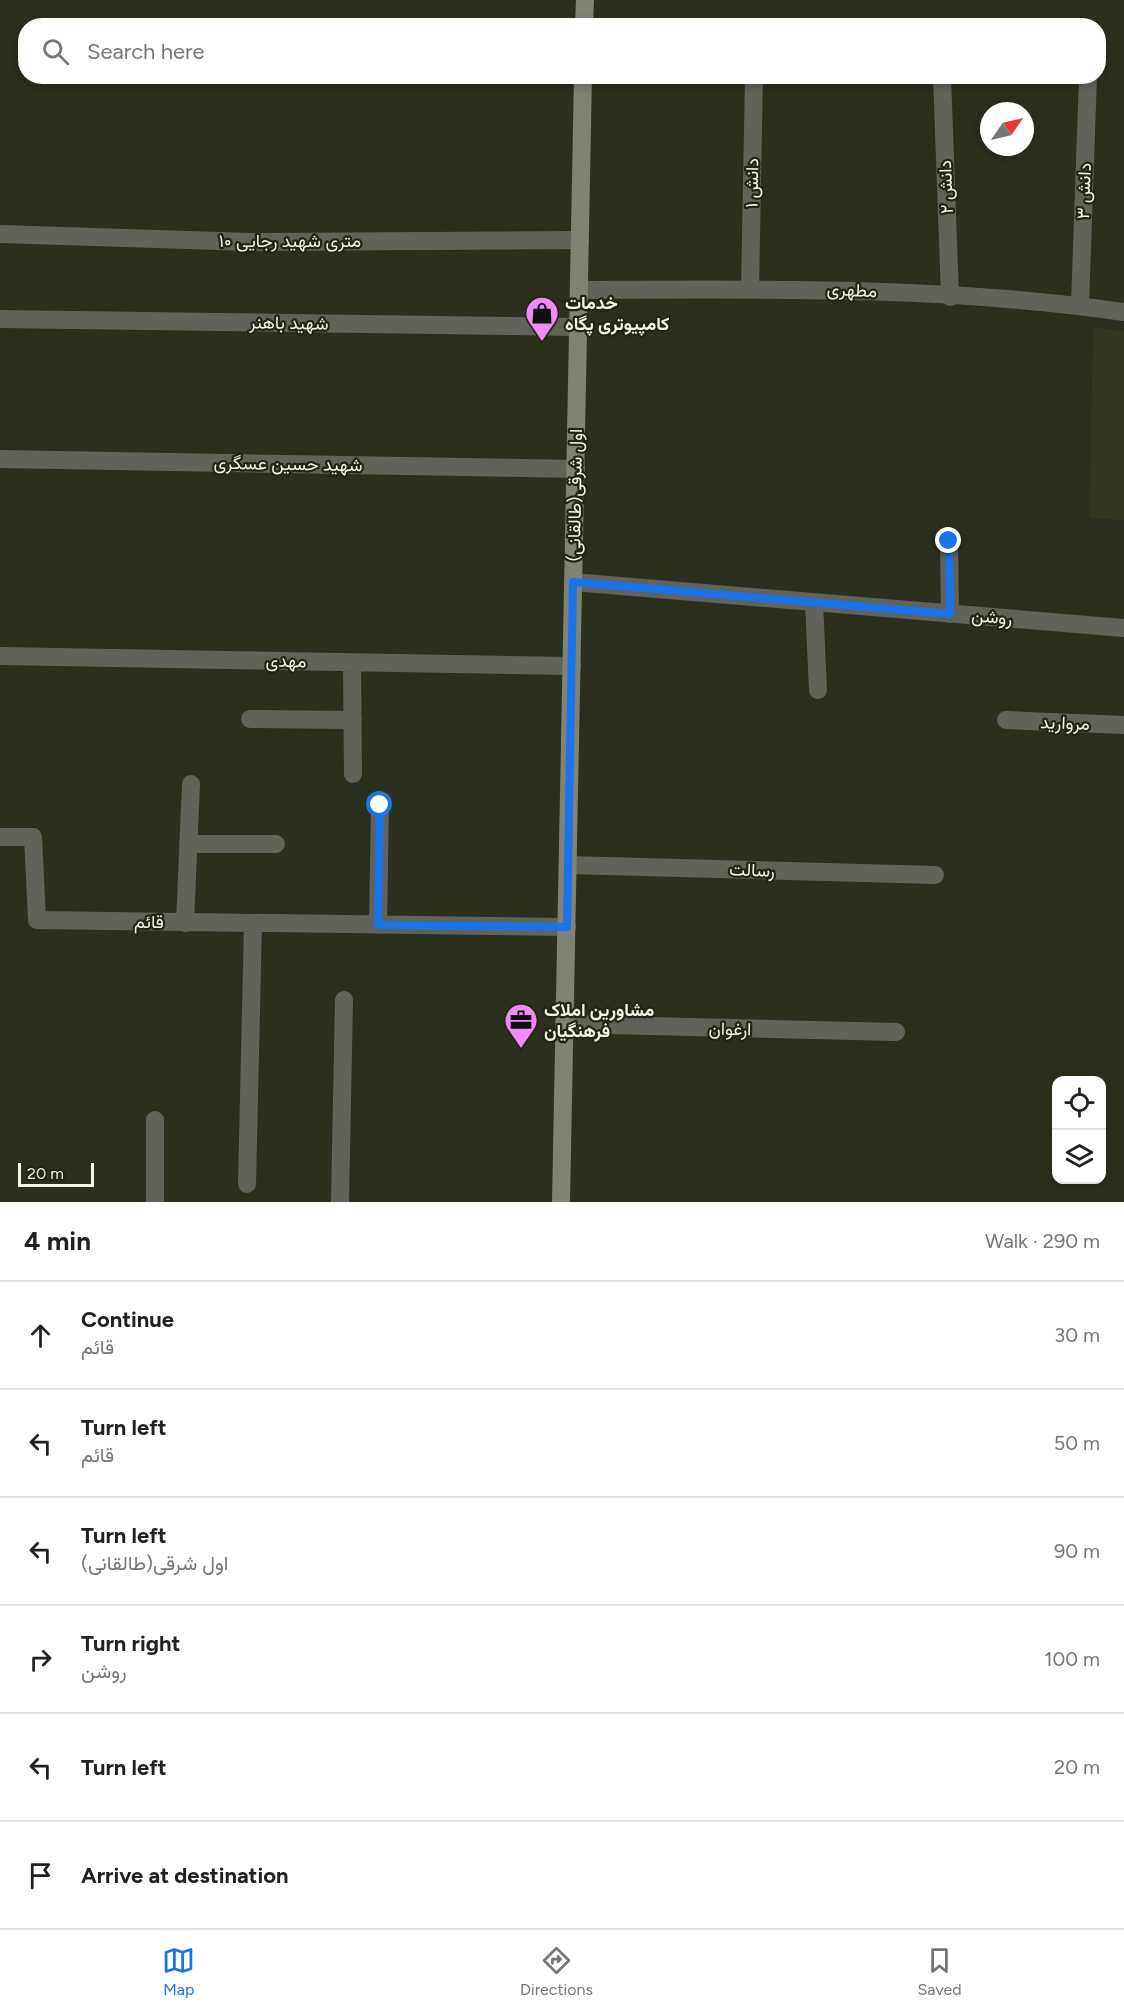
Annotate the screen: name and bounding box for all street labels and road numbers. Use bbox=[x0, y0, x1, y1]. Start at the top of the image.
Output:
street label: دانش ۱ bbox=[741, 158, 763, 208]
street label: دانش ۲ bbox=[934, 160, 958, 214]
street label: دانش ۳ bbox=[1072, 162, 1096, 220]
street label: ۱۰ متری شهید رجایی bbox=[219, 230, 361, 252]
street label: مطهری bbox=[826, 278, 878, 302]
street label: شهید باهنر bbox=[248, 311, 329, 335]
street label: اول شرقی(طالقانی) bbox=[563, 428, 587, 562]
street label: شهید حسین عسگری bbox=[213, 452, 363, 476]
street label: روشن bbox=[971, 604, 1013, 630]
street label: مهدی bbox=[265, 650, 307, 672]
street label: مروارید bbox=[1040, 711, 1090, 735]
street label: رسالت bbox=[729, 858, 775, 882]
street label: قائم bbox=[134, 911, 164, 934]
street label: ارغوان bbox=[708, 1018, 752, 1040]

